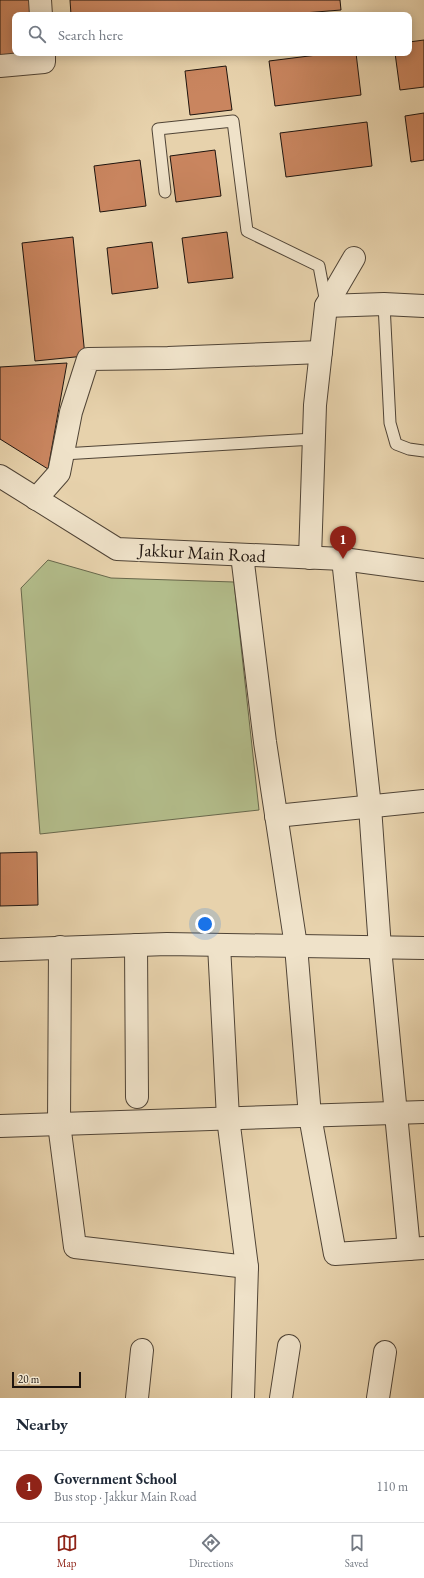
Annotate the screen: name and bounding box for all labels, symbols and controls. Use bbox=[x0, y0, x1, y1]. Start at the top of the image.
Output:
search box bbox=[12, 12, 412, 56]
icon: search bbox=[26, 23, 48, 45]
text: Search here bbox=[58, 25, 123, 44]
pin: 1 bbox=[330, 526, 356, 559]
street label: Jakkur Main Road bbox=[136, 538, 267, 567]
your location bbox=[195, 914, 215, 934]
scale bar bbox=[12, 1370, 81, 1389]
text: 20 m bbox=[18, 1372, 39, 1386]
text: Nearby bbox=[16, 1413, 68, 1435]
text: Government School bbox=[54, 1469, 177, 1488]
text: 1 bbox=[26, 1478, 32, 1495]
text: 110 m bbox=[377, 1478, 408, 1495]
text: Bus stop · Jakkur Main Road bbox=[54, 1488, 197, 1505]
tab: Map bbox=[56, 1532, 78, 1570]
tab: Directions bbox=[189, 1532, 233, 1570]
tab: Saved bbox=[345, 1532, 368, 1570]

